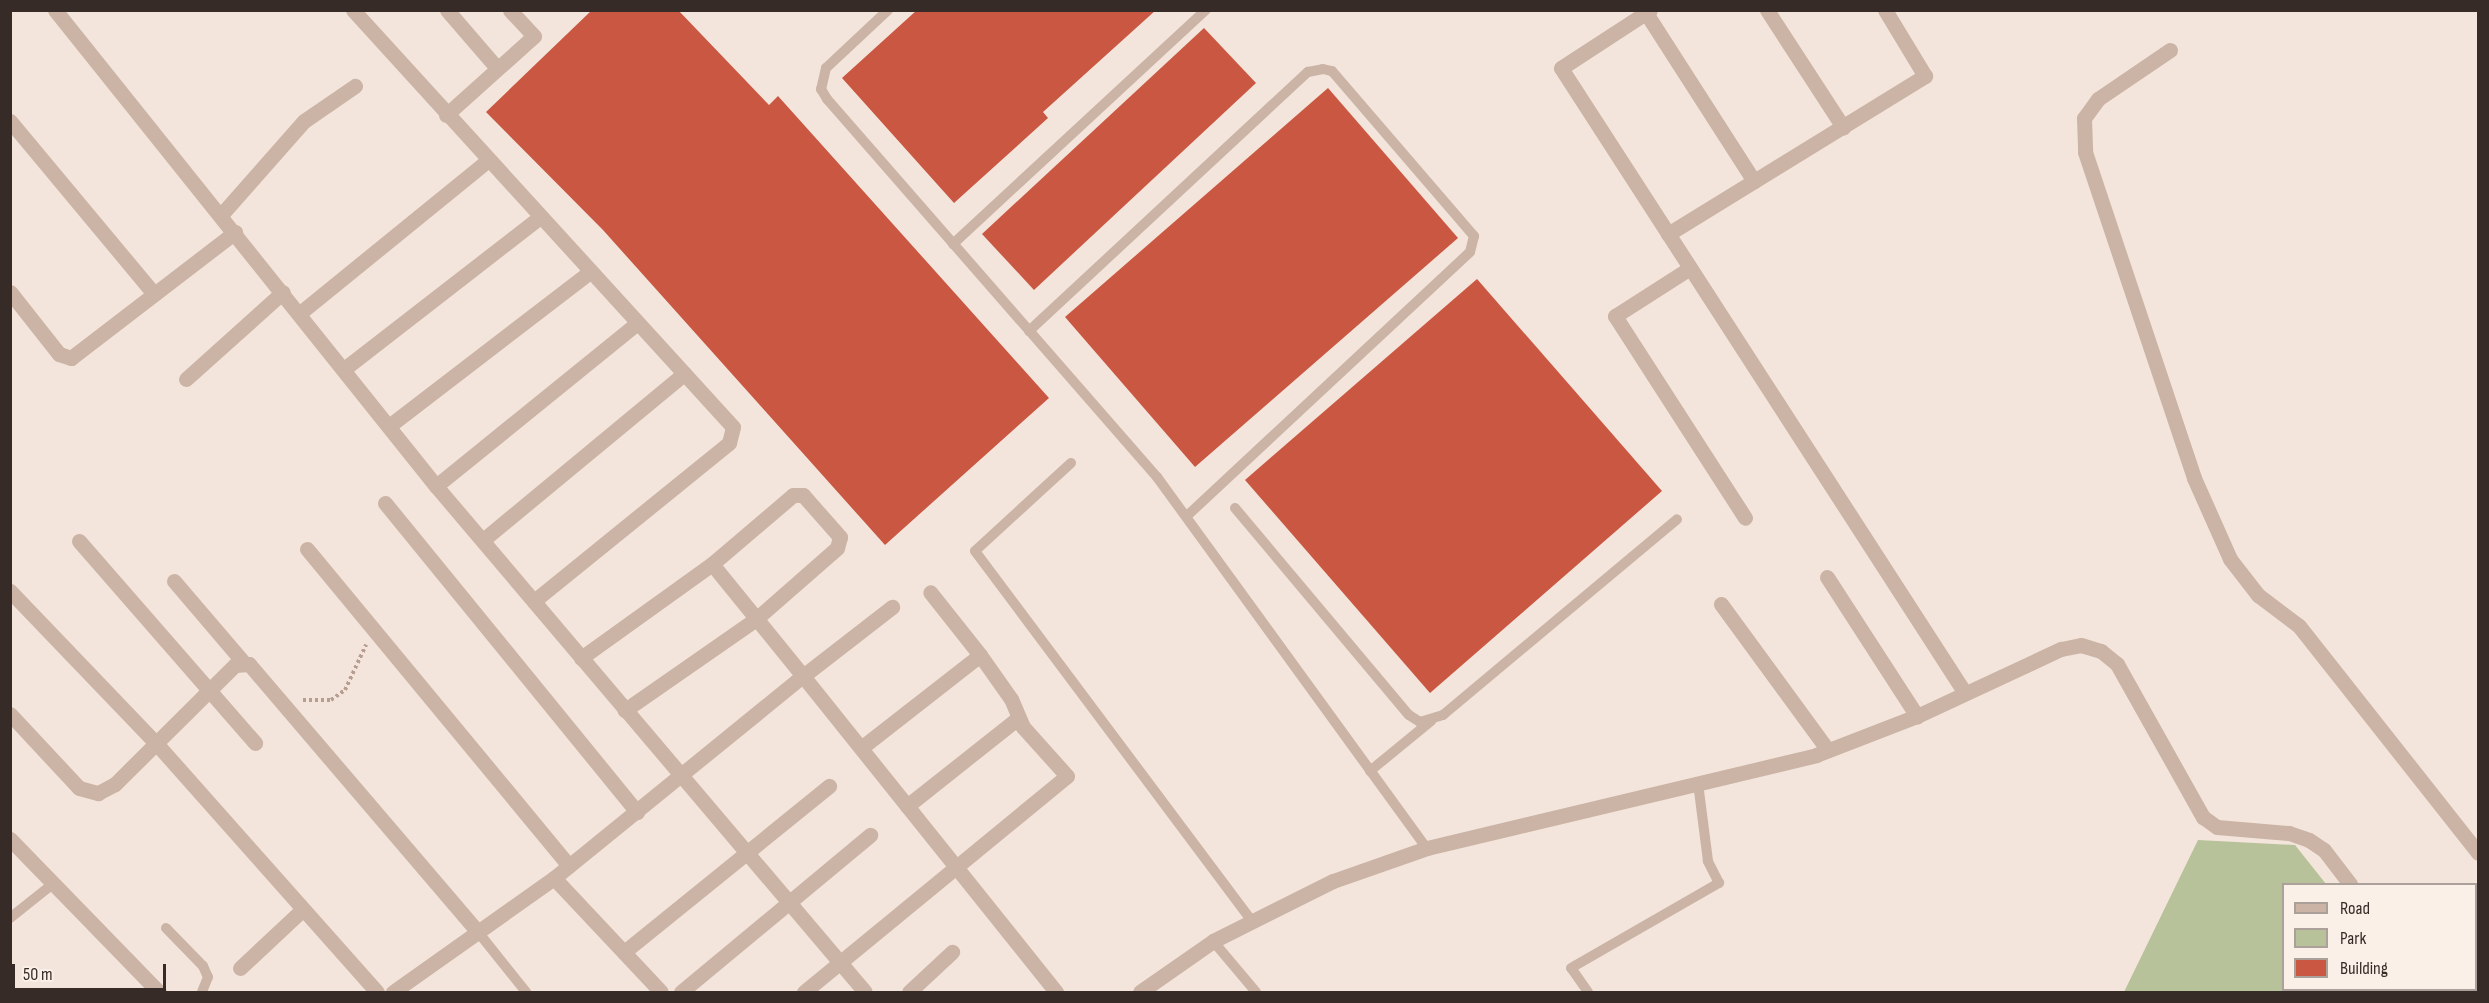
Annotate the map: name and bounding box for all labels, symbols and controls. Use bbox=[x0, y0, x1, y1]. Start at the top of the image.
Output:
legend bbox=[2282, 883, 2477, 991]
text: Road bbox=[2340, 898, 2370, 919]
text: Park bbox=[2340, 928, 2366, 949]
scale bar bbox=[15, 952, 170, 990]
text: Building bbox=[2340, 958, 2388, 979]
text: 50 m bbox=[23, 964, 53, 985]

